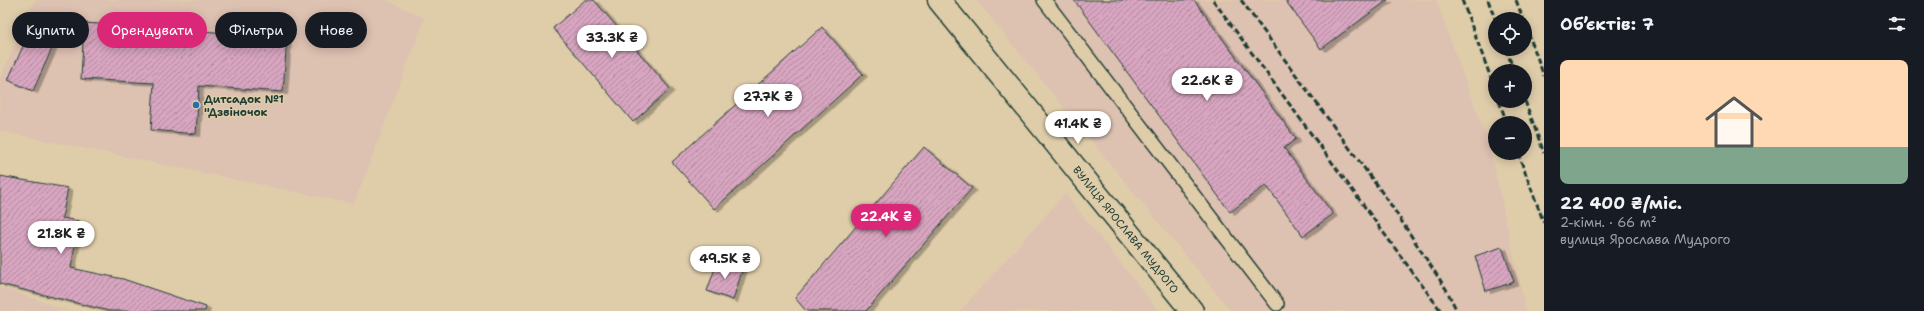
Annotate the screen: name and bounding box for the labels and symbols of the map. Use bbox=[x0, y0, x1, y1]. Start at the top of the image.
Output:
pin: 33.3K ₴ bbox=[575, 25, 649, 59]
pin: 22.6K ₴ bbox=[1170, 68, 1244, 102]
pin: 27.7K ₴ bbox=[731, 84, 805, 118]
place label: Дитсадок №1 "Дзвіночок bbox=[204, 92, 284, 120]
marker: Дитсадок №1 "Дзвіночок bbox=[191, 100, 201, 110]
pin: 41.4K ₴ bbox=[1041, 111, 1115, 145]
street label: ВУЛИЦЯ ЯРОСЛАВА МУДРОГО bbox=[1069, 163, 1182, 296]
pin: 22.4K ₴ bbox=[849, 204, 923, 238]
pin: 21.8K ₴ bbox=[24, 221, 98, 255]
pin: 49.5K ₴ bbox=[688, 246, 762, 280]

